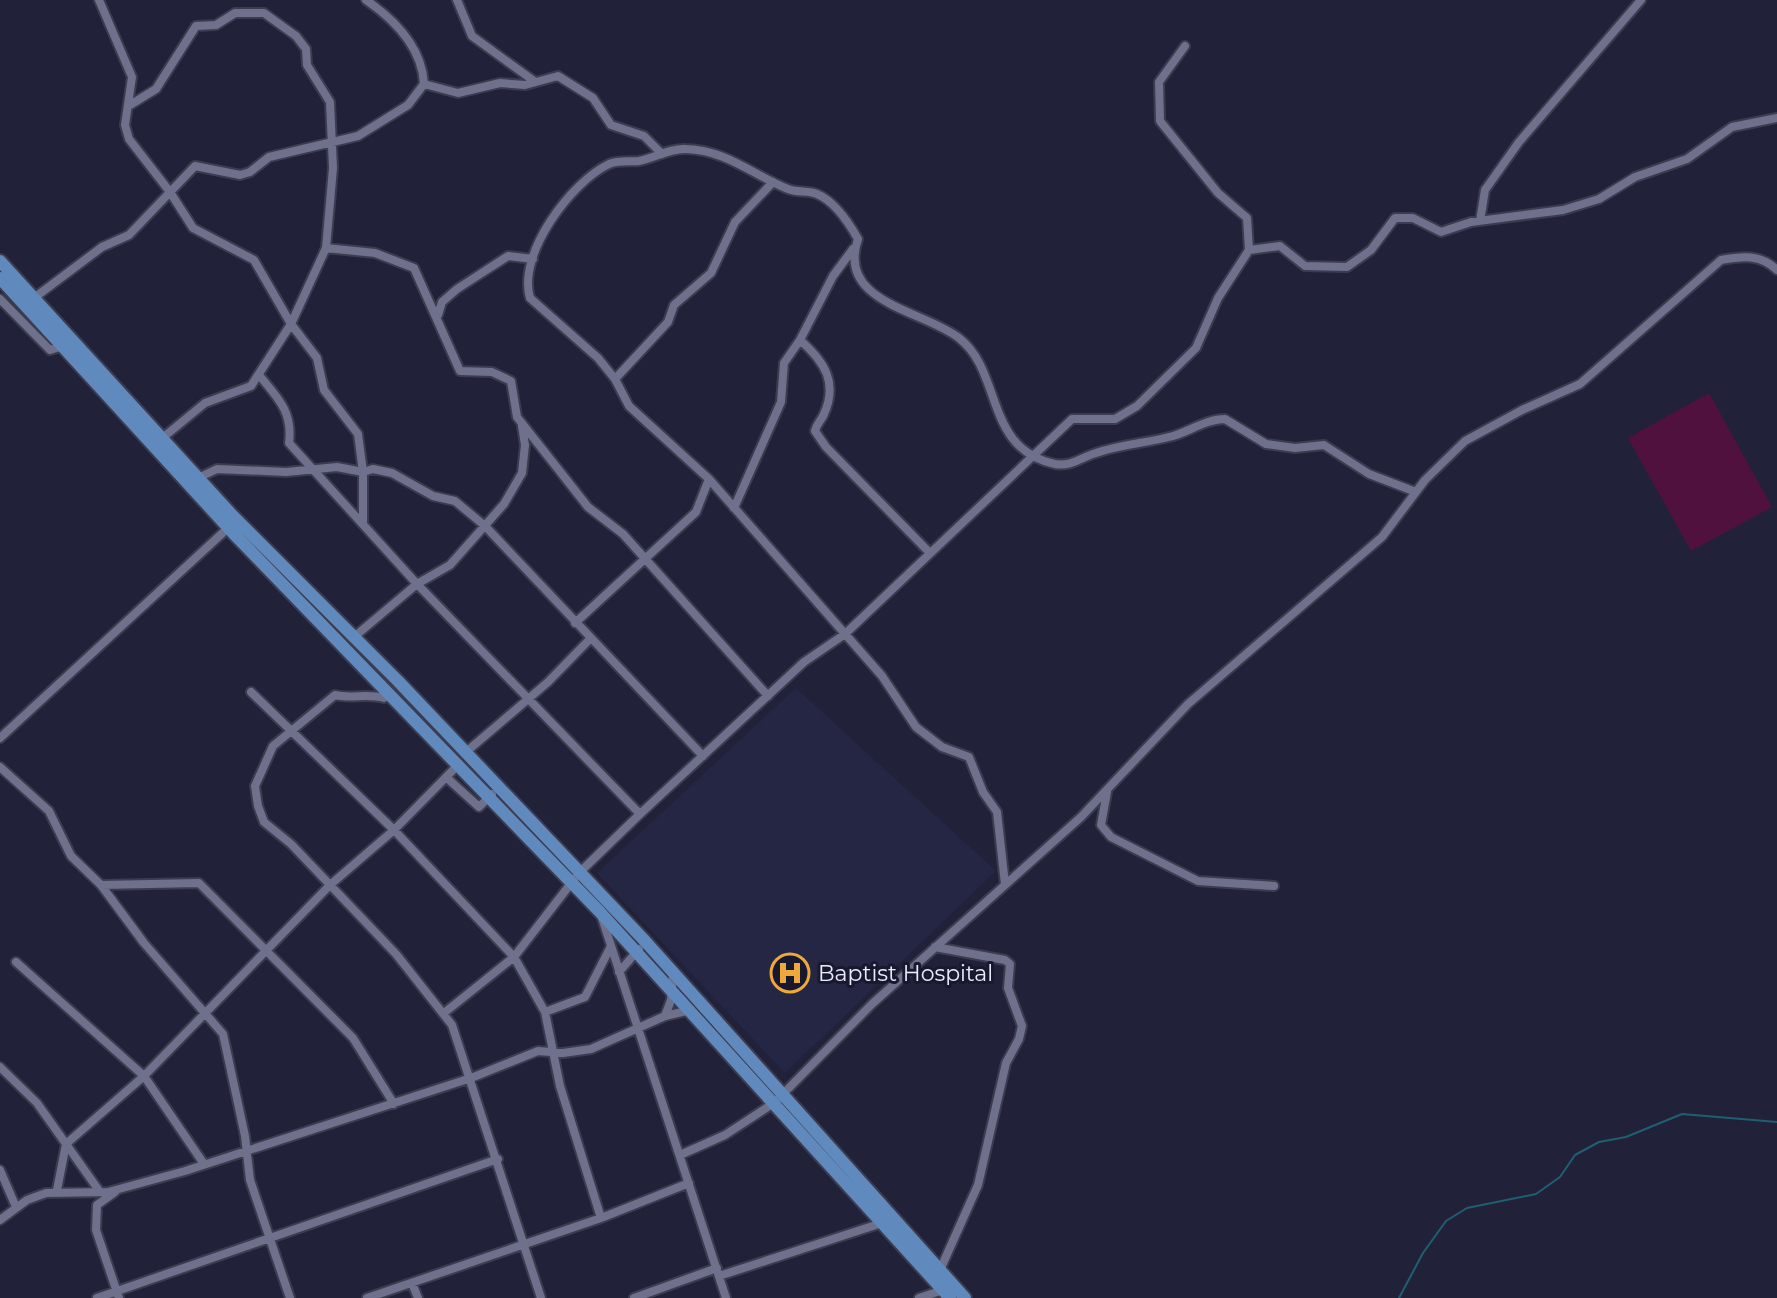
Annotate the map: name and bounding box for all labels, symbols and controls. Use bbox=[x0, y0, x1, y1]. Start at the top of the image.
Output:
hospital icon: Baptist Hospital bbox=[769, 952, 811, 994]
place label: Baptist Hospital bbox=[818, 960, 993, 987]

